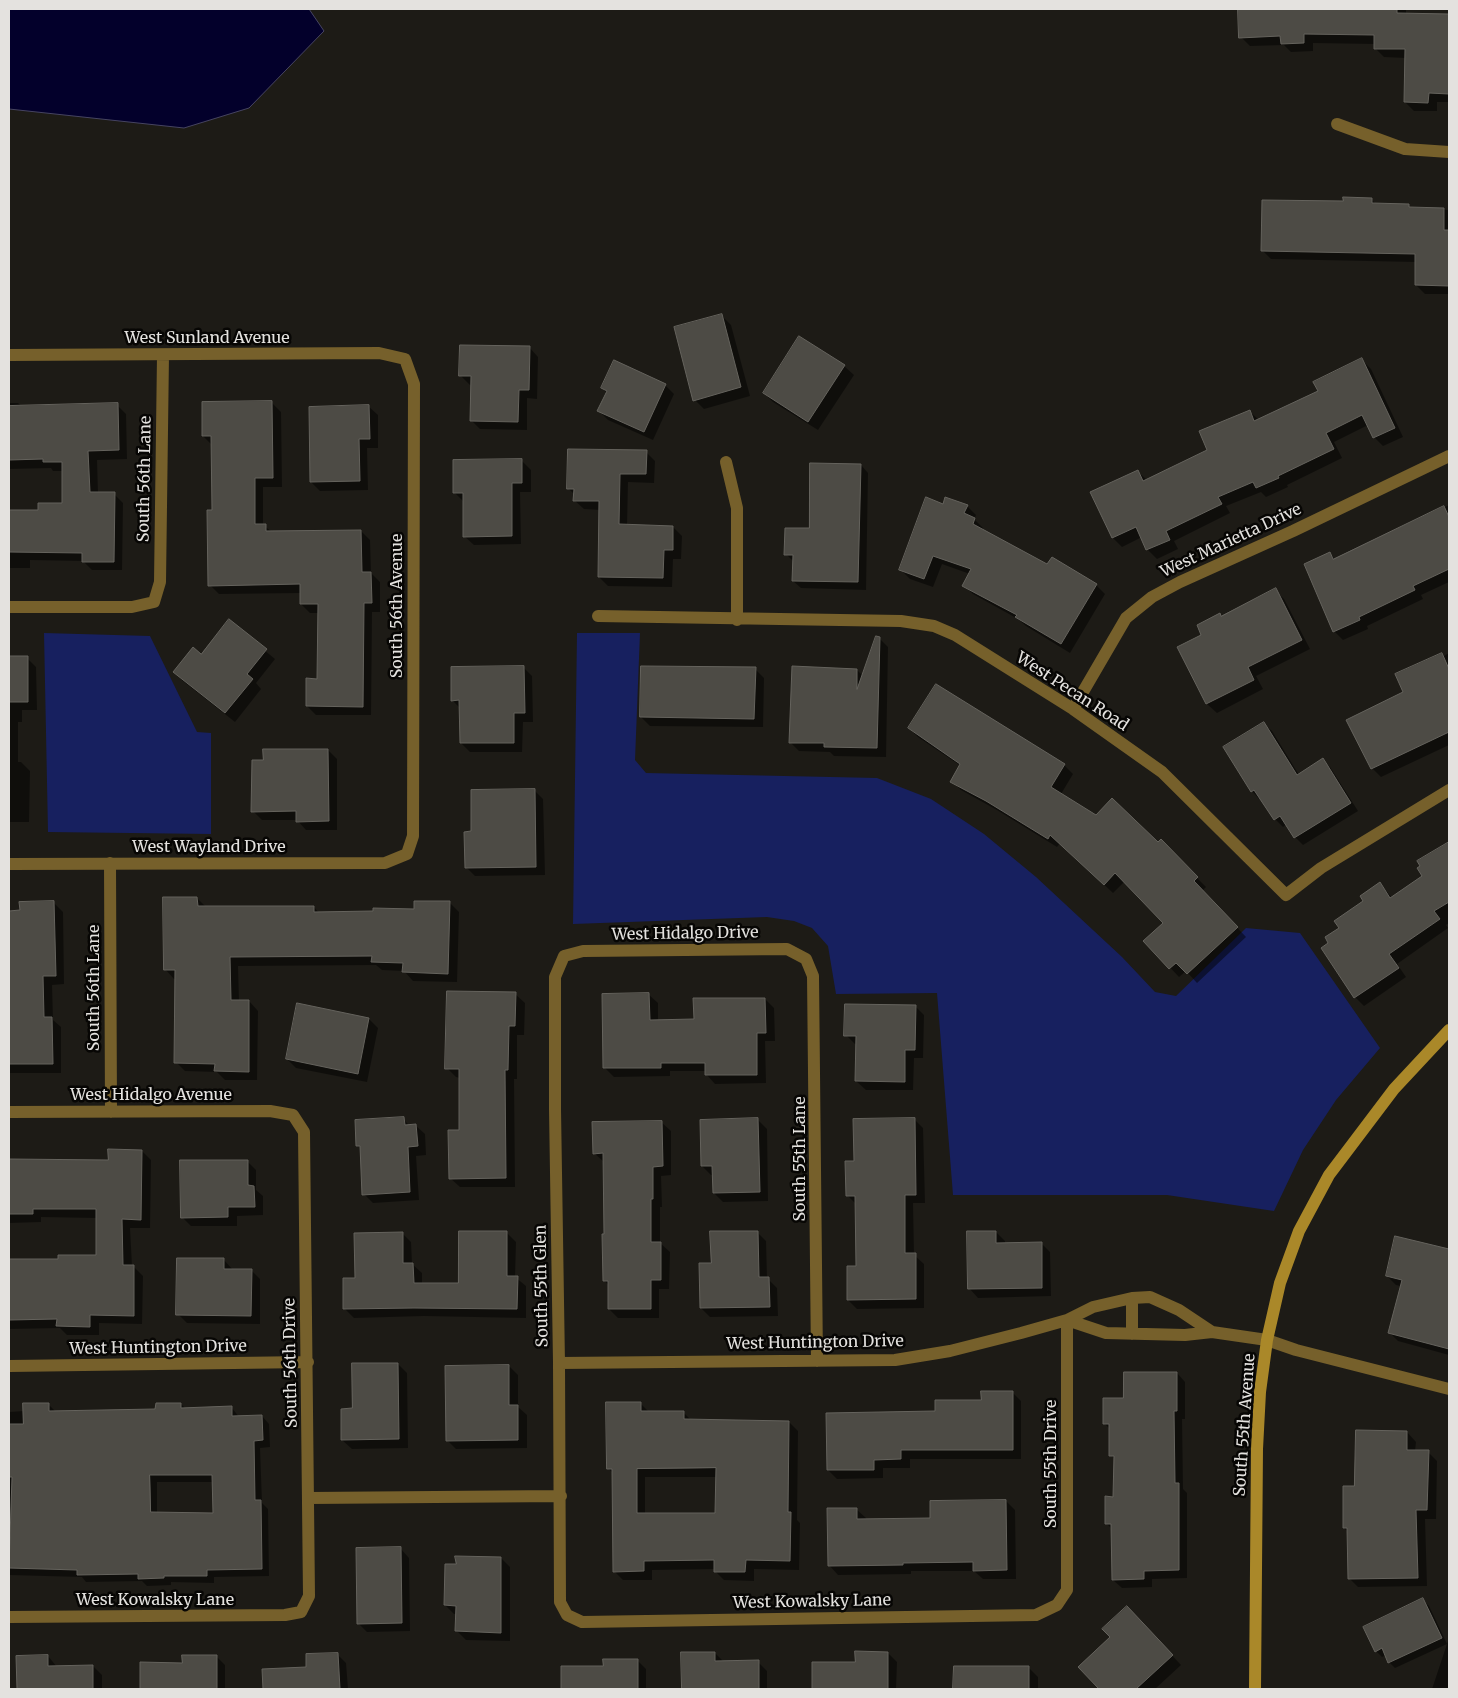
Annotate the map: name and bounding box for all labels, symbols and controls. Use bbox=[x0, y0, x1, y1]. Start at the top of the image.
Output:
street label: West Sunland Avenue bbox=[124, 328, 290, 348]
street label: South 56th Lane bbox=[134, 416, 156, 542]
street label: West Marietta Drive bbox=[1157, 500, 1305, 582]
street label: South 56th Avenue bbox=[387, 534, 407, 678]
street label: West Pecan Road bbox=[1012, 649, 1132, 735]
street label: West Wayland Drive bbox=[132, 837, 286, 857]
street label: West Hidalgo Drive bbox=[611, 923, 759, 945]
street label: South 56th Lane bbox=[84, 925, 104, 1051]
street label: West Hidalgo Avenue bbox=[70, 1085, 232, 1105]
street label: South 55th Lane bbox=[790, 1096, 810, 1222]
street label: South 55th Glen bbox=[531, 1225, 553, 1347]
street label: South 56th Drive bbox=[280, 1298, 302, 1428]
street label: West Huntington Drive bbox=[726, 1332, 904, 1354]
street label: West Huntington Drive bbox=[69, 1337, 247, 1359]
street label: South 55th Avenue bbox=[1230, 1353, 1260, 1497]
street label: South 55th Drive bbox=[1041, 1400, 1061, 1528]
street label: West Kowalsky Lane bbox=[76, 1590, 234, 1610]
street label: West Kowalsky Lane bbox=[733, 1591, 891, 1613]

